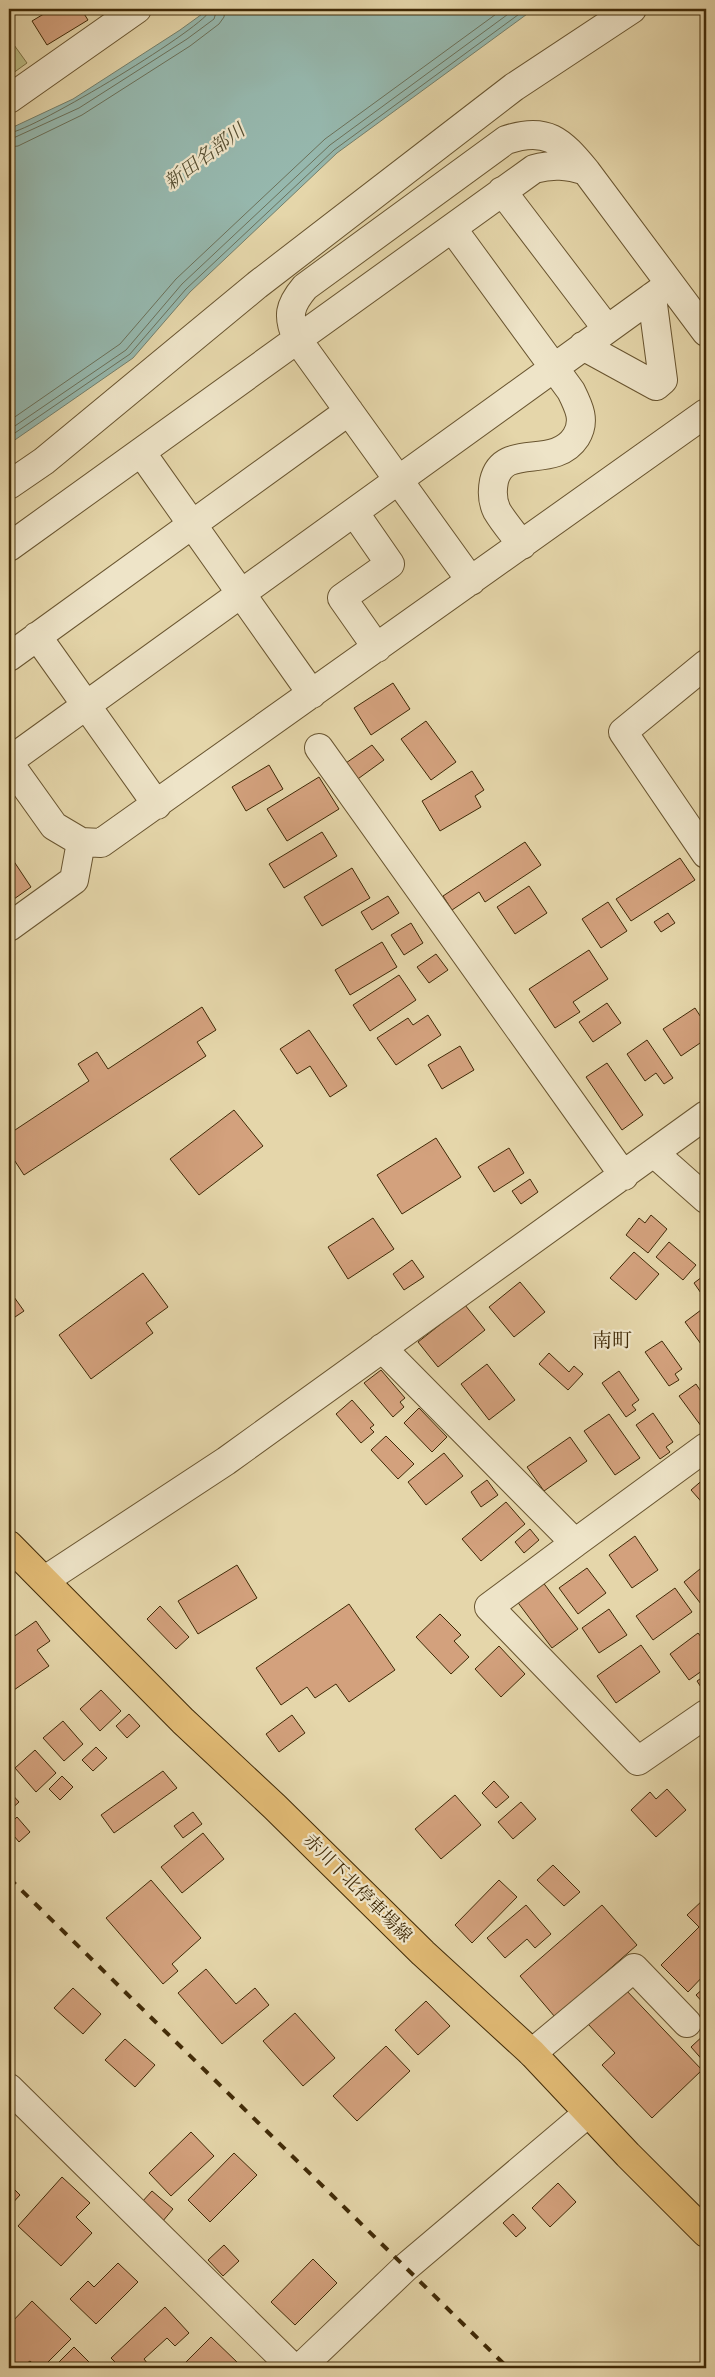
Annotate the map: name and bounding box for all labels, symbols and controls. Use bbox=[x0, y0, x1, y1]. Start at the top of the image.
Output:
water label: 新田名部川 bbox=[159, 117, 252, 196]
district label: 南町 bbox=[592, 1327, 632, 1354]
street label: 赤川下北停車場線 bbox=[298, 1829, 417, 1948]

